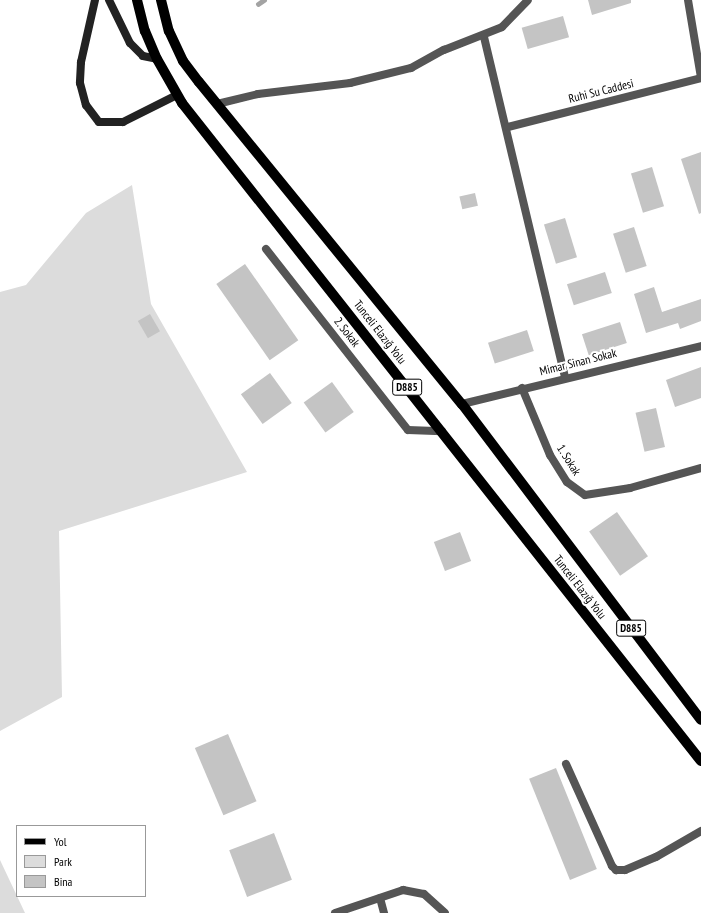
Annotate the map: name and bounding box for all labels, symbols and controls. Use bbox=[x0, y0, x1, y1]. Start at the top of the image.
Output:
street label: Ruhi Su Caddesi bbox=[567, 76, 635, 106]
street label: Tunceli Elazığ Yolu bbox=[351, 297, 409, 367]
street label: 2. Sokak bbox=[331, 314, 363, 350]
street label: Mimar Sinan Sokak bbox=[538, 345, 618, 379]
road number: D885 bbox=[392, 378, 422, 396]
street label: 1. Sokak bbox=[554, 442, 584, 478]
street label: Tunceli Elazığ Yolu bbox=[551, 552, 609, 622]
road number: D885 bbox=[616, 619, 646, 637]
legend bbox=[16, 825, 146, 897]
text: Yol bbox=[54, 834, 67, 849]
text: Park bbox=[54, 854, 72, 869]
text: Bina bbox=[54, 874, 72, 889]

